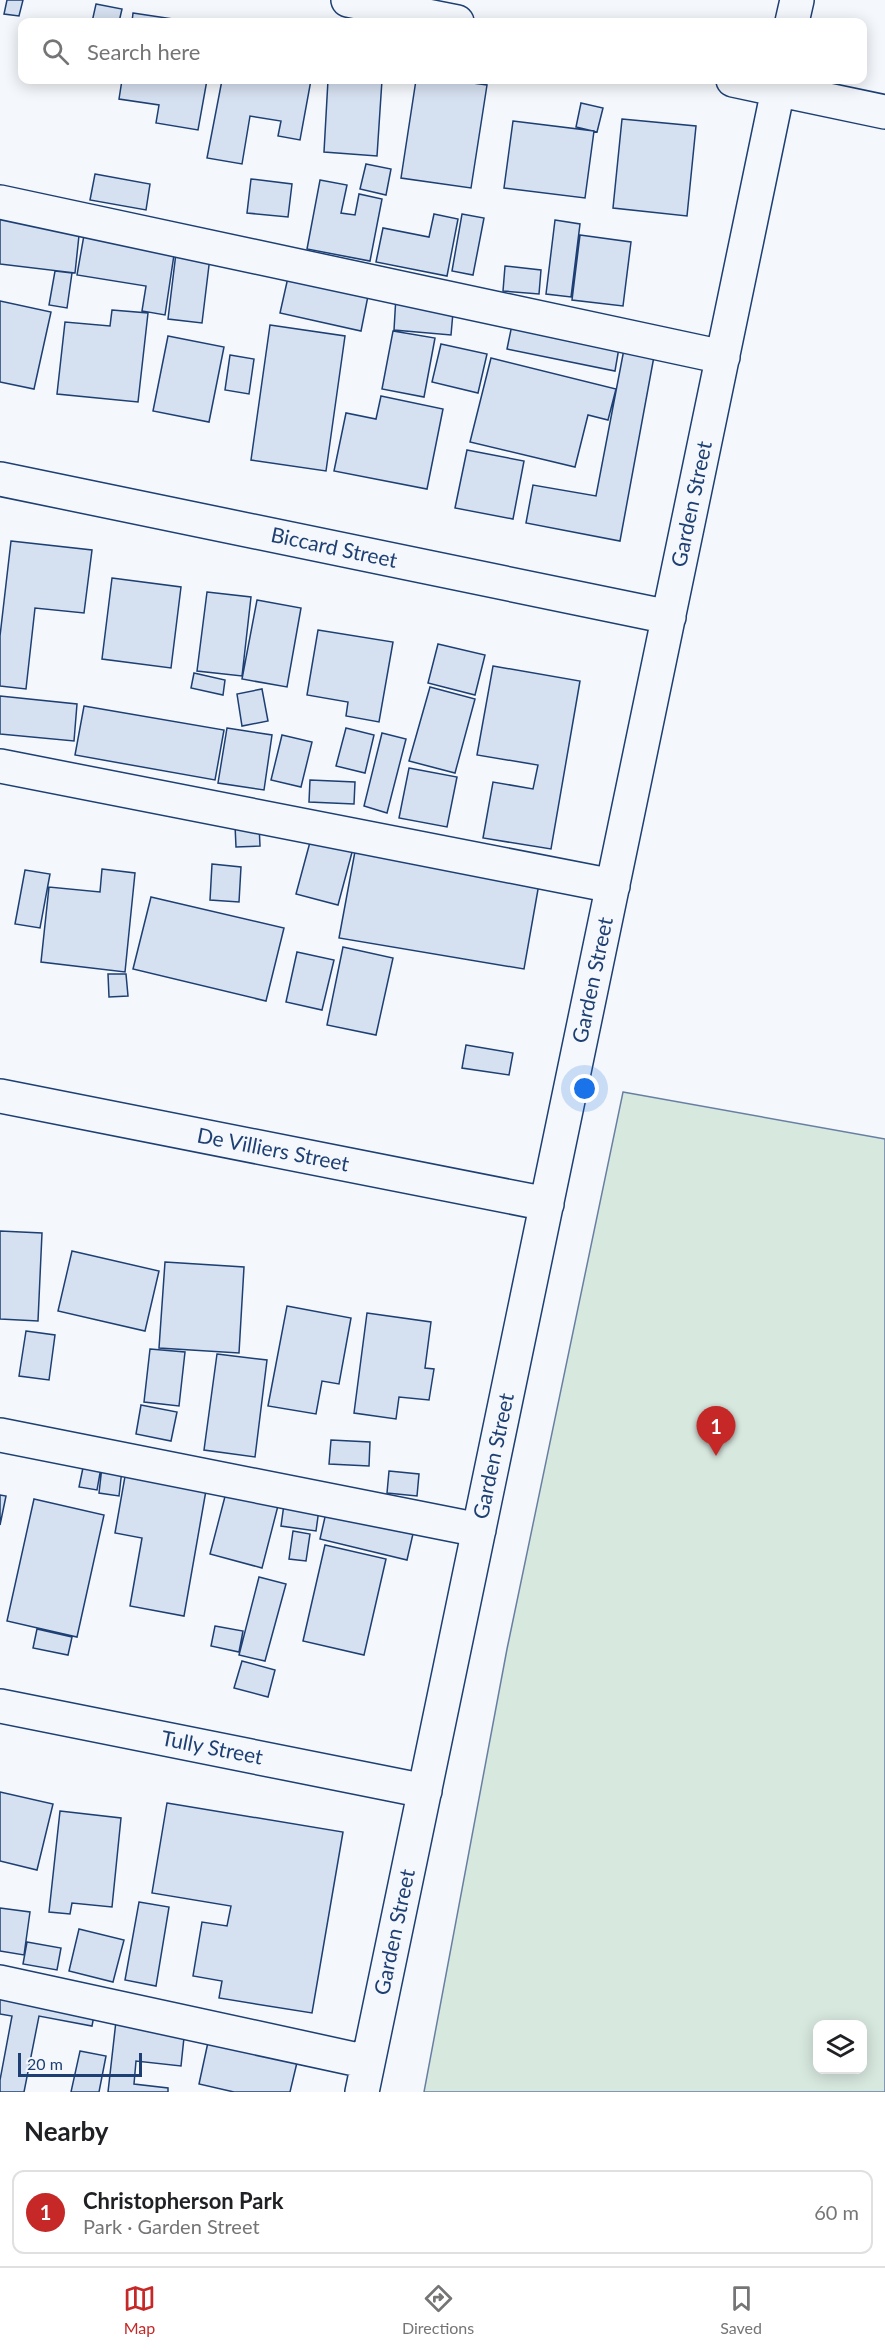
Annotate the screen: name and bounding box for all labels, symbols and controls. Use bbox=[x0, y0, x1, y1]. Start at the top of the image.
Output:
search box bbox=[18, 18, 867, 84]
icon: search bbox=[39, 35, 72, 68]
text: Search here bbox=[87, 38, 200, 65]
street label: Garden Street bbox=[665, 438, 716, 569]
street label: Biccard Street bbox=[269, 521, 400, 572]
street label: Garden Street bbox=[566, 914, 617, 1045]
your location bbox=[570, 1074, 599, 1103]
street label: De Villiers Street bbox=[195, 1122, 352, 1176]
street label: Garden Street bbox=[467, 1390, 518, 1521]
pin: 1 bbox=[696, 1406, 736, 1456]
street label: Tully Street bbox=[159, 1724, 266, 1769]
street label: Garden Street bbox=[368, 1866, 419, 1997]
map controls bbox=[813, 2020, 867, 2074]
button: layers bbox=[813, 2020, 867, 2074]
scale bar bbox=[18, 2050, 142, 2078]
text: 20 m bbox=[27, 2054, 63, 2073]
text: Nearby bbox=[24, 2115, 109, 2147]
text: Christopherson Park bbox=[83, 2187, 283, 2214]
text: 1 bbox=[40, 2200, 51, 2224]
text: 60 m bbox=[814, 2200, 859, 2224]
text: Park · Garden Street bbox=[83, 2214, 260, 2238]
tab: Map bbox=[123, 2282, 156, 2337]
tab: Directions bbox=[402, 2282, 474, 2337]
tab: Saved bbox=[720, 2282, 762, 2337]

